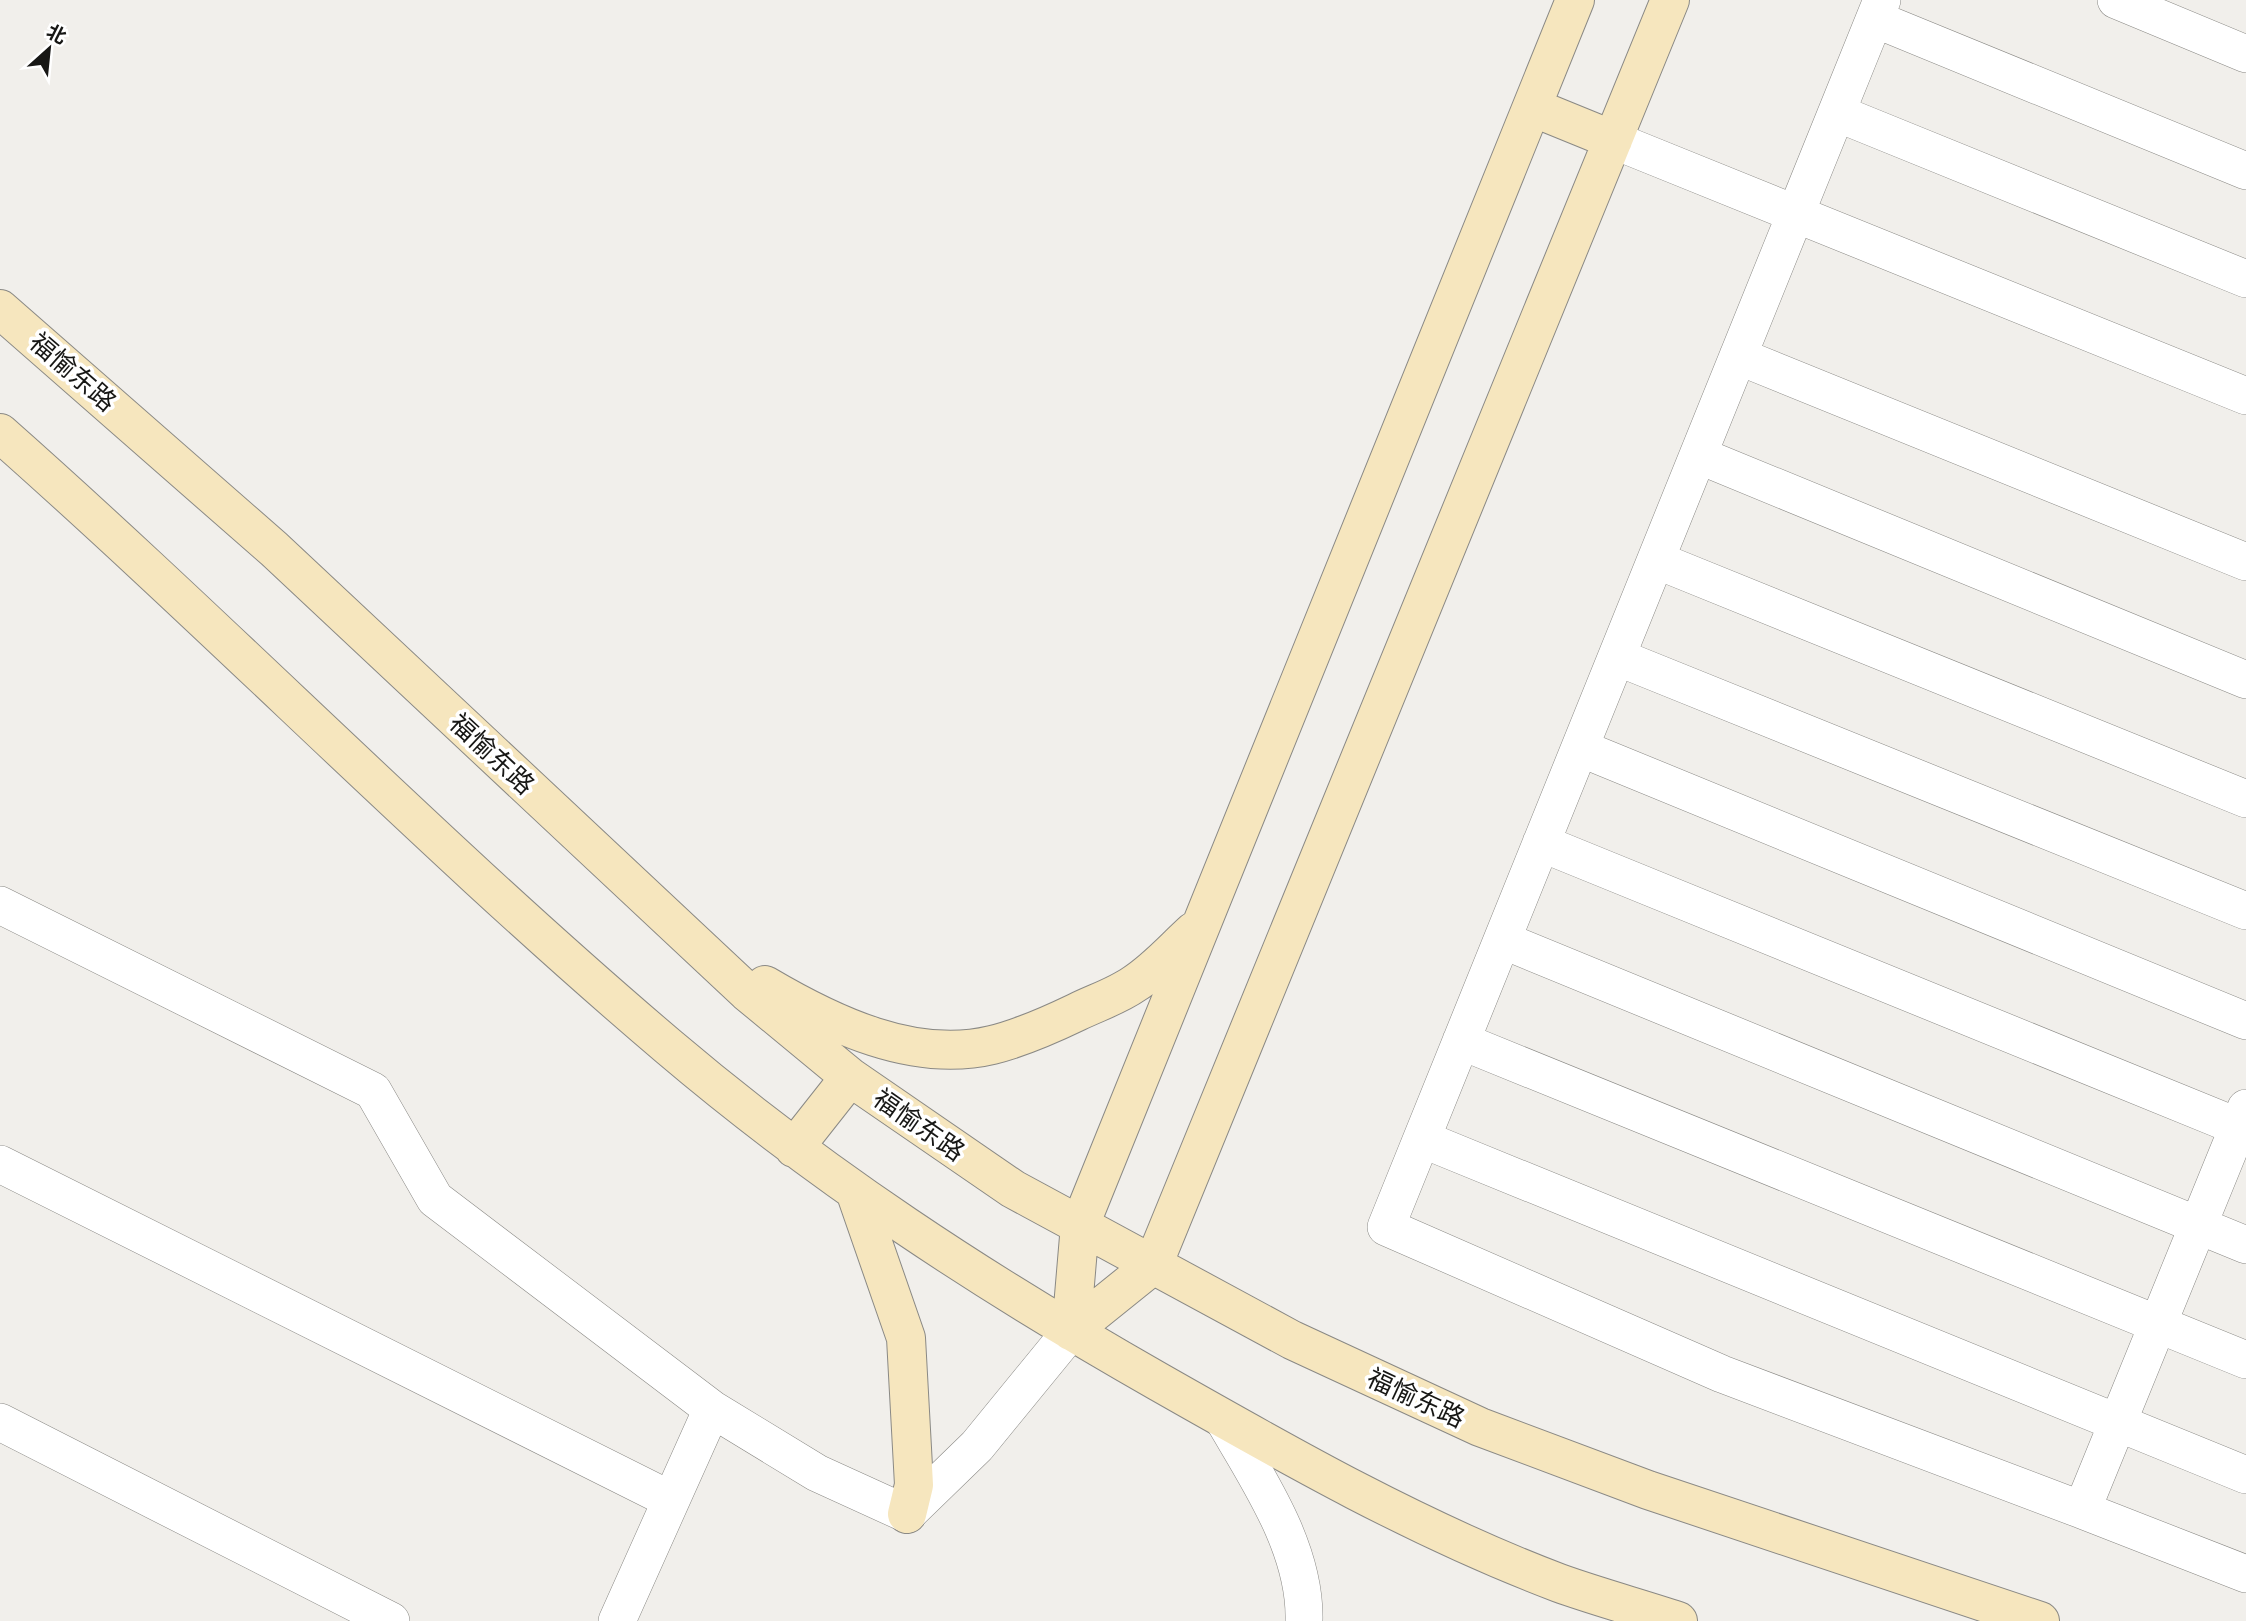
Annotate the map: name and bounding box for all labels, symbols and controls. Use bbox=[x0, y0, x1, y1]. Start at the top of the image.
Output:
north arrow bbox=[14, 14, 84, 84]
text: 北 bbox=[43, 19, 71, 49]
street label: 福愉东路 bbox=[23, 325, 123, 418]
street label: 福愉东路 bbox=[443, 706, 542, 801]
street label: 福愉东路 bbox=[867, 1081, 971, 1168]
street label: 福愉东路 bbox=[1362, 1361, 1470, 1434]

